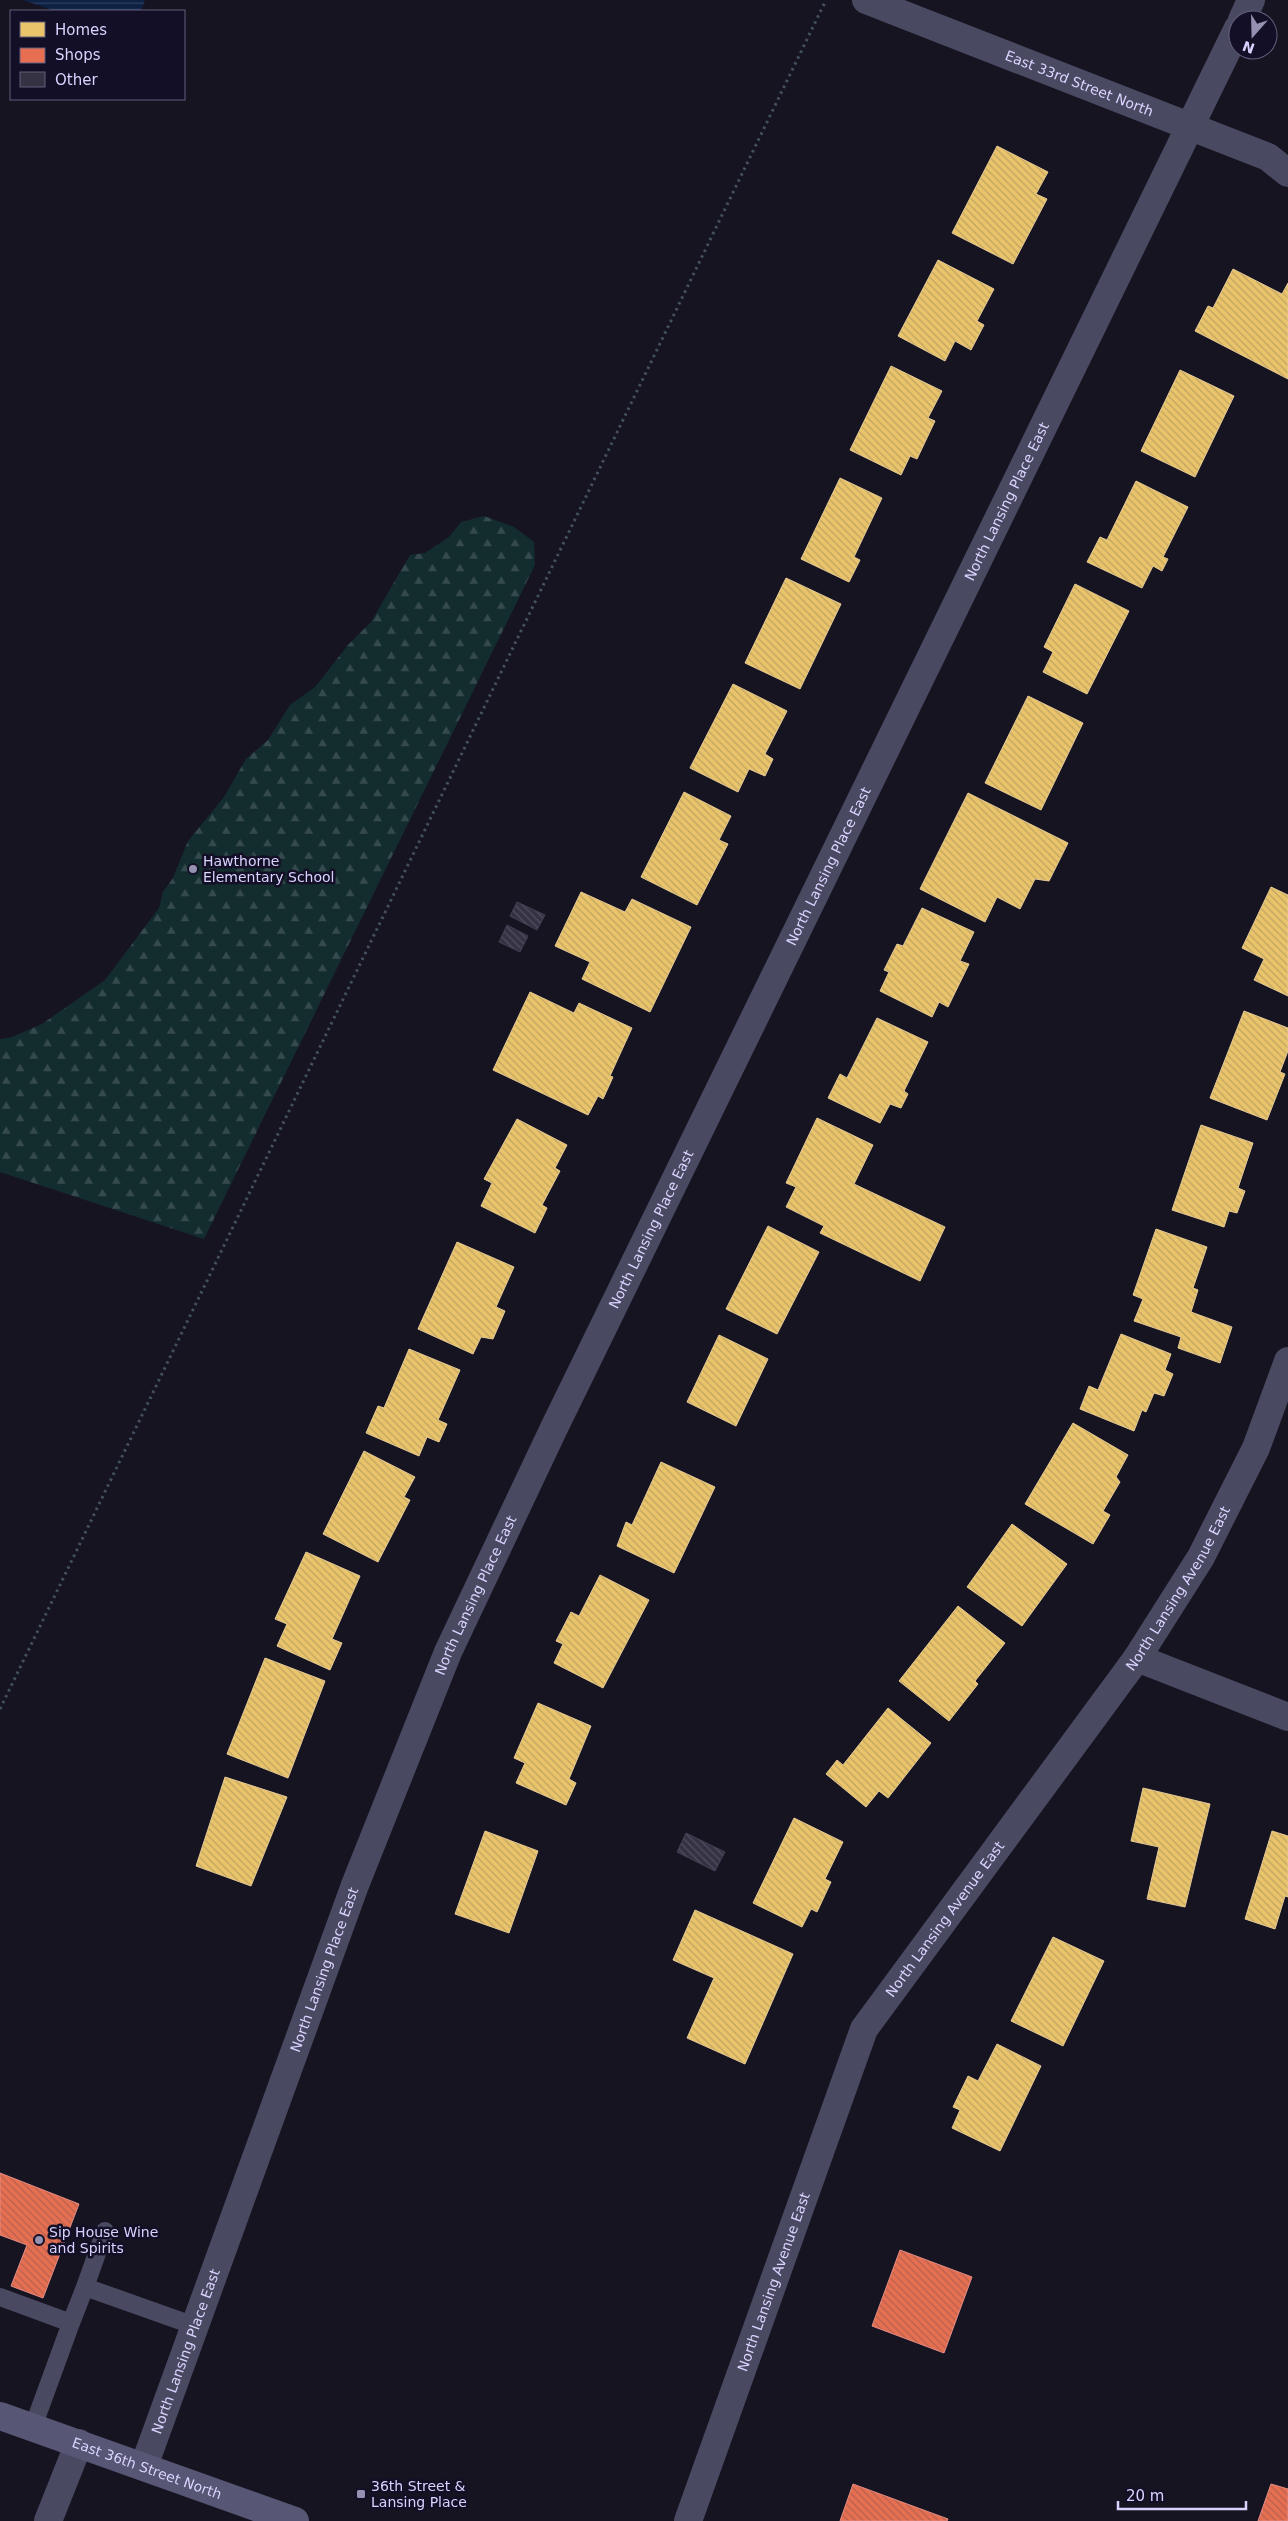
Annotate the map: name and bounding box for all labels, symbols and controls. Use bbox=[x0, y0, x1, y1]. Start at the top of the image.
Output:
legend bbox=[10, 10, 185, 100]
north arrow bbox=[1228, 10, 1278, 60]
text: Homes bbox=[55, 21, 107, 39]
text: N bbox=[1240, 38, 1257, 57]
text: Shops bbox=[55, 46, 101, 64]
street label: East 33rd Street North bbox=[1003, 47, 1156, 119]
text: Other bbox=[55, 71, 98, 89]
street label: North Lansing Place East bbox=[961, 419, 1052, 583]
street label: North Lansing Place East bbox=[783, 784, 874, 948]
place label: Hawthorne Elementary School bbox=[203, 853, 335, 885]
marker: Hawthorne Elementary School bbox=[187, 863, 199, 875]
street label: North Lansing Place East bbox=[606, 1147, 697, 1311]
street label: North Lansing Avenue East bbox=[1122, 1503, 1234, 1674]
street label: North Lansing Place East bbox=[432, 1512, 520, 1677]
street label: North Lansing Avenue East bbox=[882, 1838, 1008, 2000]
street label: North Lansing Place East bbox=[287, 1885, 362, 2054]
street label: North Lansing Avenue East bbox=[734, 2190, 813, 2374]
place label: Sip House Wine and Spirits bbox=[49, 2224, 158, 2256]
marker: Sip House Wine and Spirits bbox=[33, 2234, 45, 2246]
street label: North Lansing Place East bbox=[148, 2266, 223, 2436]
street label: East 36th Street North bbox=[70, 2434, 224, 2502]
place label: 36th Street & Lansing Place bbox=[371, 2478, 467, 2510]
scale bar bbox=[1118, 2478, 1246, 2510]
text: 20 m bbox=[1126, 2487, 1164, 2505]
marker: 36th Street & Lansing Place bbox=[355, 2488, 367, 2500]

